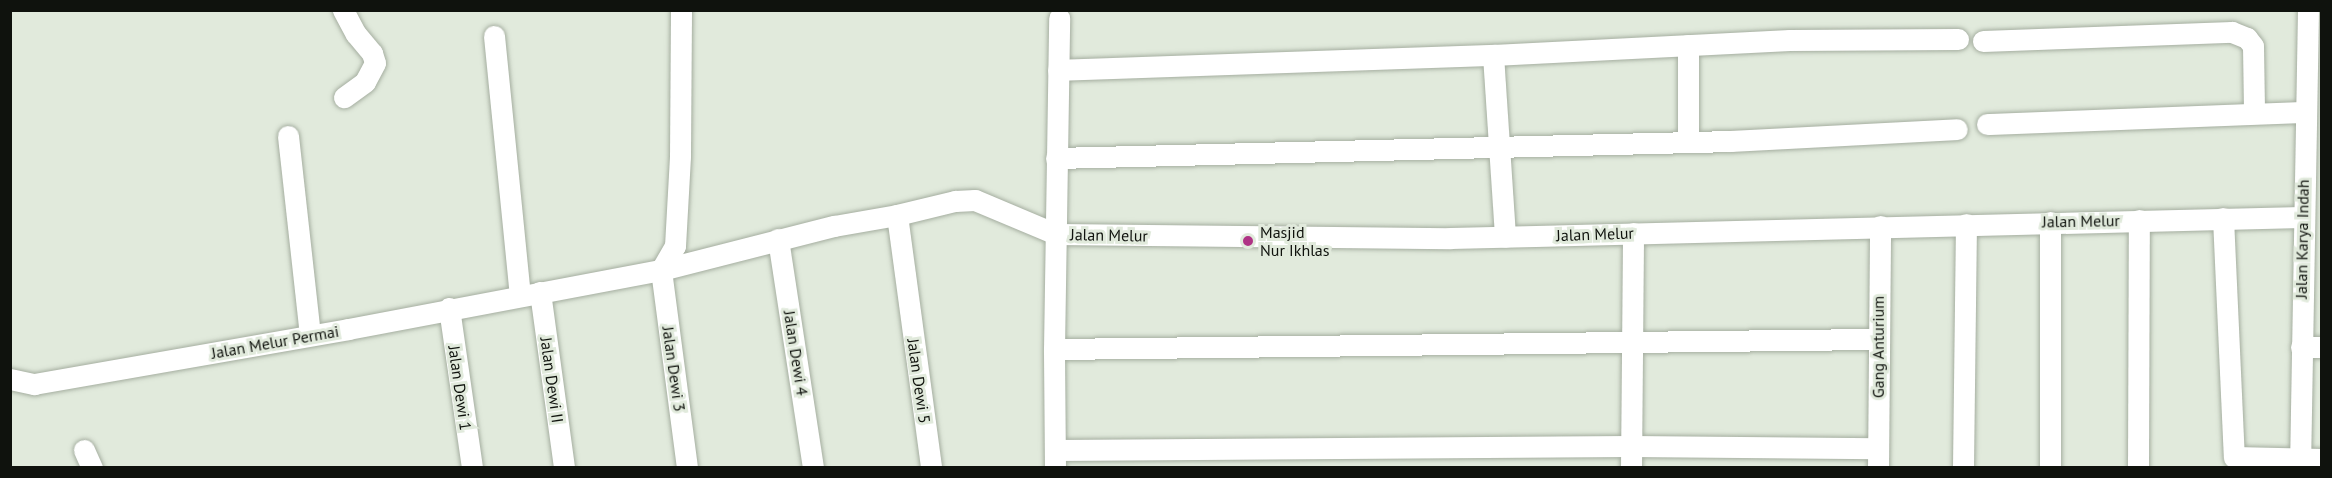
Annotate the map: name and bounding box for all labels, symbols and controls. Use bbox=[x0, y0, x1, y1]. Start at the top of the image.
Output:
street label: Jalan Karya Indah bbox=[2291, 179, 2313, 299]
street label: Jalan Melur bbox=[2042, 211, 2120, 231]
place label: Masjid Nur Ikhlas bbox=[1260, 222, 1330, 260]
street label: Jalan Melur bbox=[1556, 223, 1634, 245]
street label: Jalan Melur bbox=[1070, 225, 1148, 245]
marker: Masjid Nur Ikhlas bbox=[1241, 234, 1255, 248]
street label: Gang Anturium bbox=[1868, 296, 1888, 398]
street label: Jalan Dewi 4 bbox=[780, 309, 812, 397]
street label: Jalan Melur Permai bbox=[210, 321, 340, 363]
street label: Jalan Dewi 3 bbox=[659, 325, 689, 413]
street label: Jalan Dewi II bbox=[536, 336, 568, 424]
street label: Jalan Dewi 5 bbox=[904, 337, 934, 425]
street label: Jalan Dewi 1 bbox=[445, 344, 475, 432]

